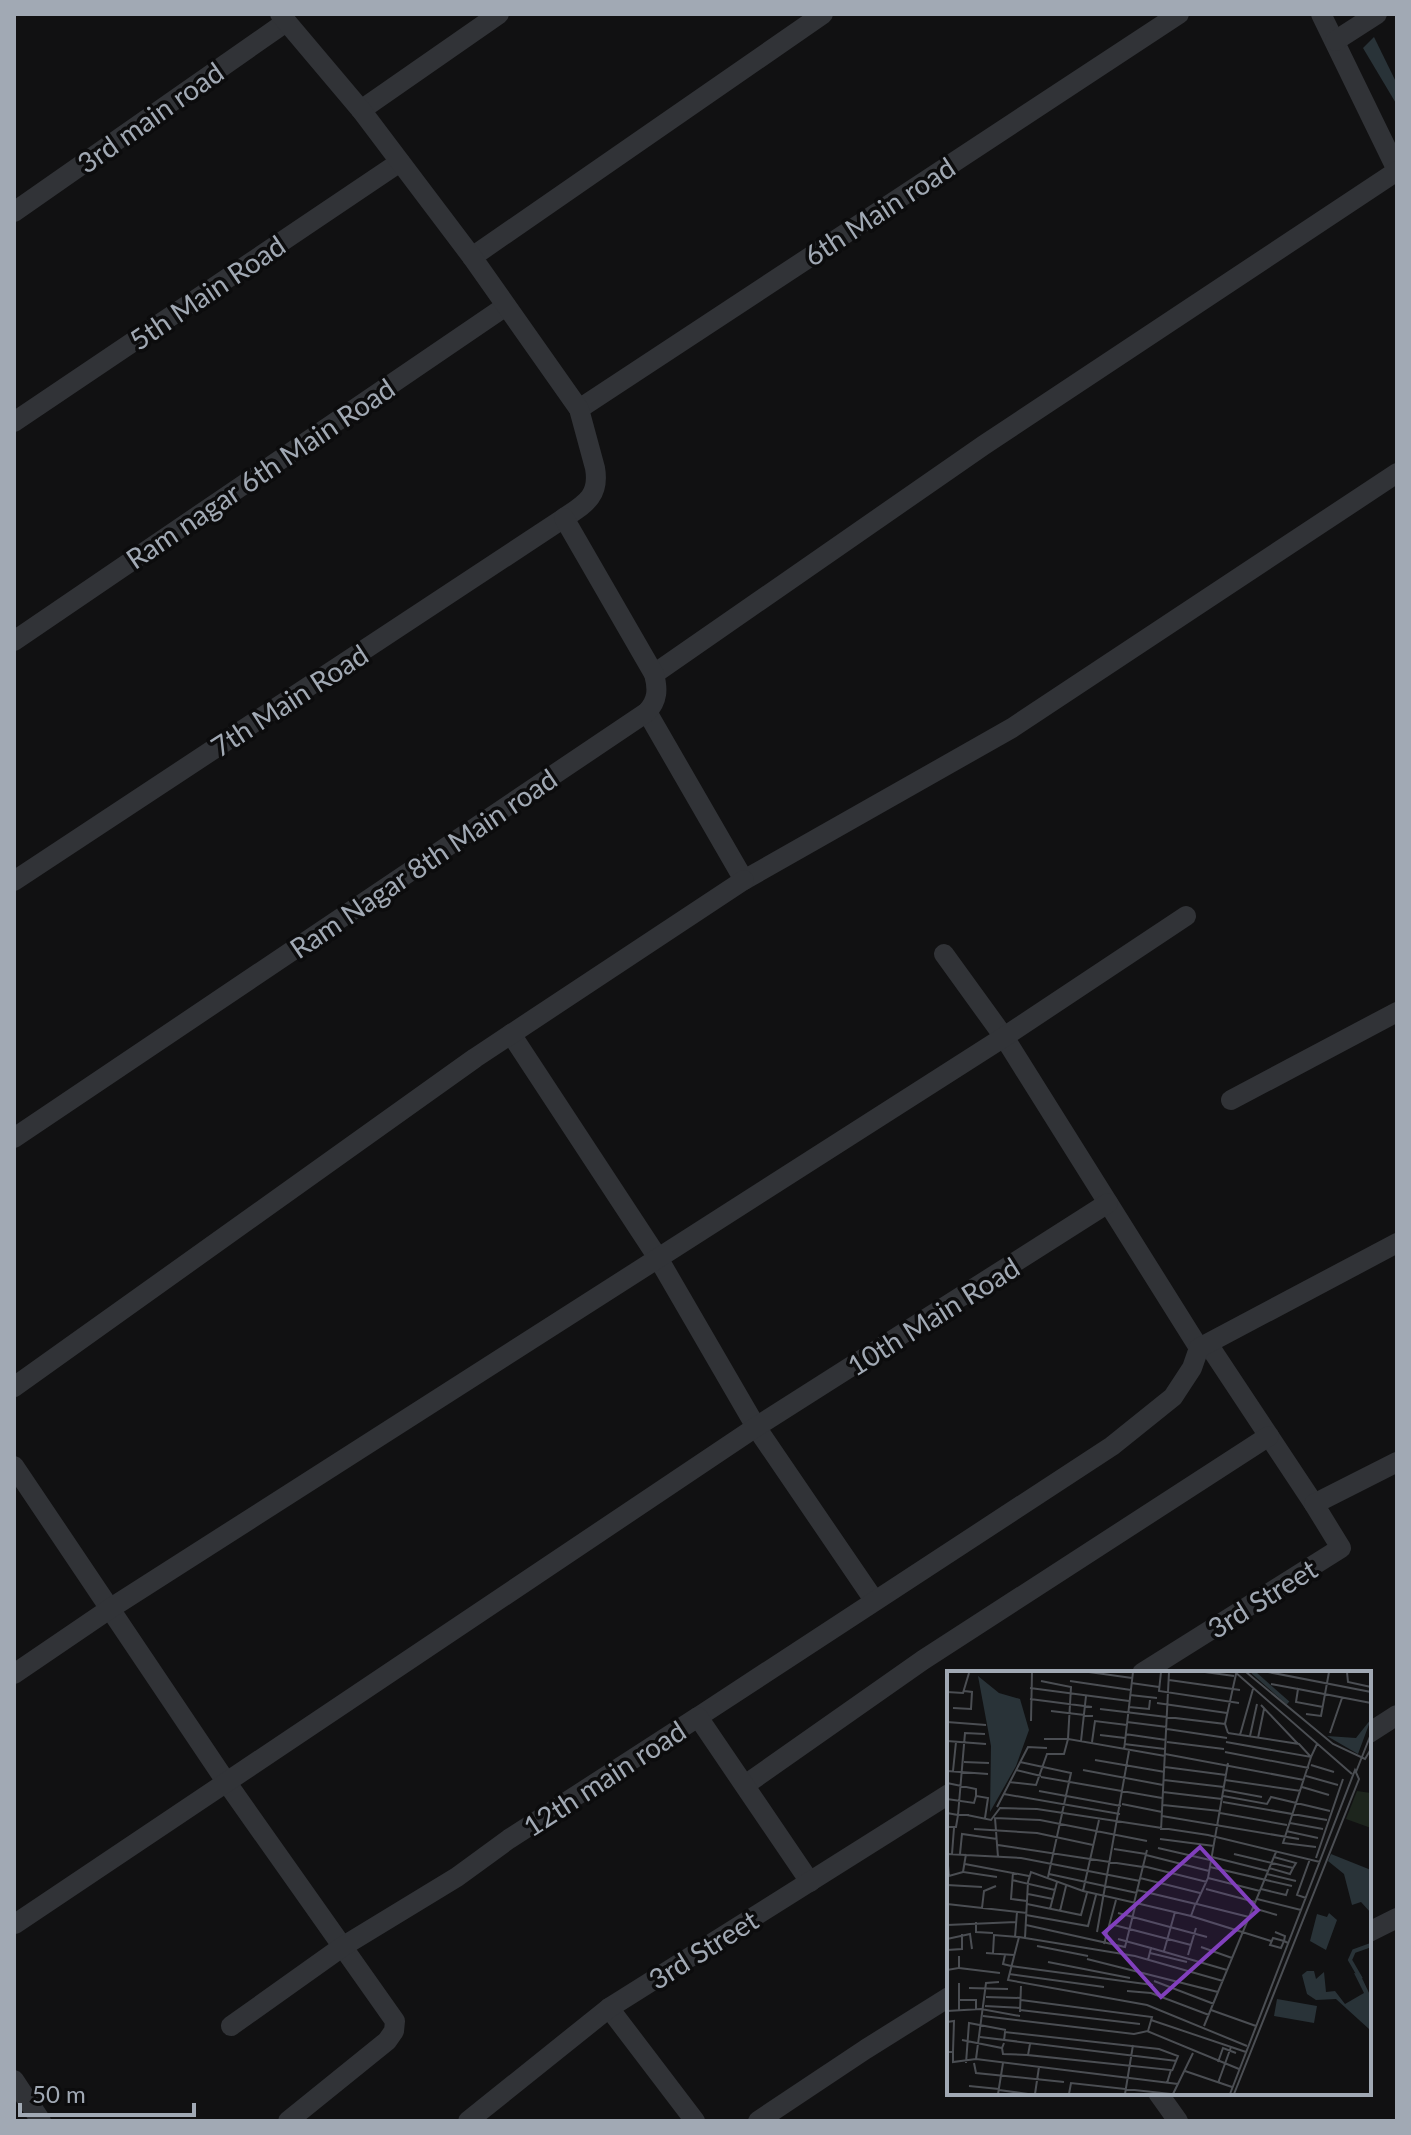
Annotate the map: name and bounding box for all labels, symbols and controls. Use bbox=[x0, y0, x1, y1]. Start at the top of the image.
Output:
street label: 3rd main road bbox=[71, 54, 229, 180]
street label: 6th Main road bbox=[797, 150, 961, 272]
street label: 5th Main Road bbox=[123, 228, 291, 356]
street label: Ram nagar 6th Main Road bbox=[119, 370, 401, 576]
street label: 7th Main Road bbox=[204, 637, 374, 763]
street label: Ram Nagar 8th Main road bbox=[283, 761, 563, 965]
street label: 10th Main Road bbox=[841, 1250, 1025, 1382]
street label: 3rd Street bbox=[1201, 1551, 1323, 1645]
inset map bbox=[947, 1671, 1371, 2095]
street label: 12th main road bbox=[516, 1713, 692, 1843]
street label: 3rd Street bbox=[642, 1902, 764, 1996]
scale bar bbox=[20, 2067, 194, 2117]
text: 50 m bbox=[32, 2079, 86, 2108]

